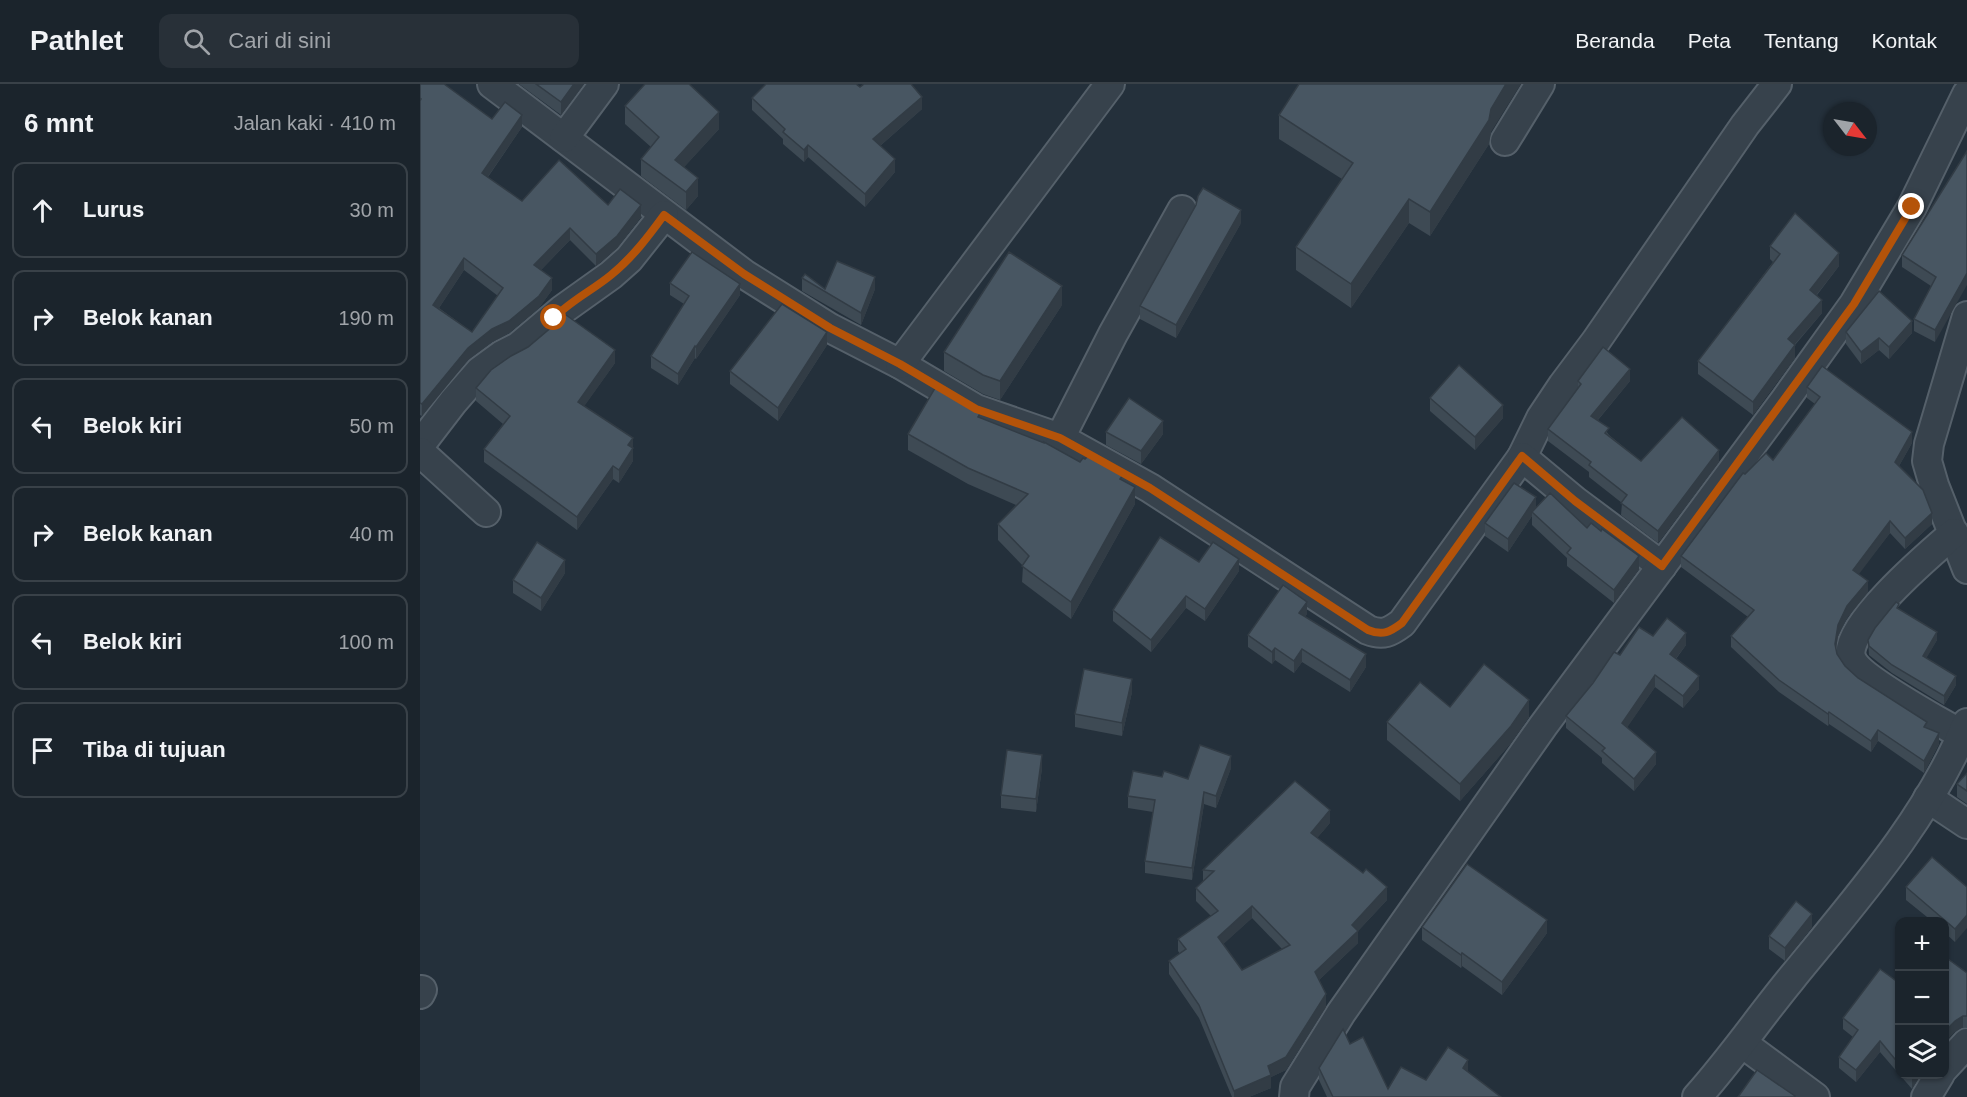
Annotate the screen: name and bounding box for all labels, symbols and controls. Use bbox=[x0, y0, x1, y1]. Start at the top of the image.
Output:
search box bbox=[159, 14, 579, 68]
text: Pathlet bbox=[30, 25, 123, 56]
icon: search bbox=[180, 25, 213, 58]
text: Cari di sini bbox=[228, 28, 331, 53]
text: Beranda bbox=[1575, 29, 1655, 52]
text: Peta bbox=[1688, 29, 1731, 52]
text: Tentang bbox=[1764, 29, 1839, 52]
text: Kontak bbox=[1872, 29, 1937, 52]
north arrow bbox=[1823, 102, 1877, 156]
text: 6 mnt bbox=[24, 108, 93, 138]
text: Jalan kaki · 410 m bbox=[234, 112, 396, 134]
route end bbox=[1898, 193, 1924, 219]
icon: ahead bbox=[26, 194, 59, 227]
text: Lurus bbox=[83, 197, 144, 222]
text: 30 m bbox=[350, 199, 394, 221]
icon: right bbox=[26, 302, 59, 335]
route start bbox=[540, 304, 566, 330]
text: Belok kanan bbox=[83, 305, 213, 330]
text: 190 m bbox=[338, 307, 394, 329]
icon: left bbox=[26, 410, 59, 443]
text: Belok kiri bbox=[83, 413, 182, 438]
text: 50 m bbox=[350, 415, 394, 437]
icon: right bbox=[26, 518, 59, 551]
text: Belok kanan bbox=[83, 521, 213, 546]
text: 40 m bbox=[350, 523, 394, 545]
icon: left bbox=[26, 626, 59, 659]
text: Belok kiri bbox=[83, 629, 182, 654]
text: 100 m bbox=[338, 631, 394, 653]
icon: arrive bbox=[26, 734, 59, 767]
text: Tiba di tujuan bbox=[83, 737, 226, 762]
map controls bbox=[1895, 917, 1949, 1079]
button: + bbox=[1895, 917, 1949, 971]
button: − bbox=[1895, 971, 1949, 1025]
button: layers bbox=[1895, 1025, 1949, 1079]

